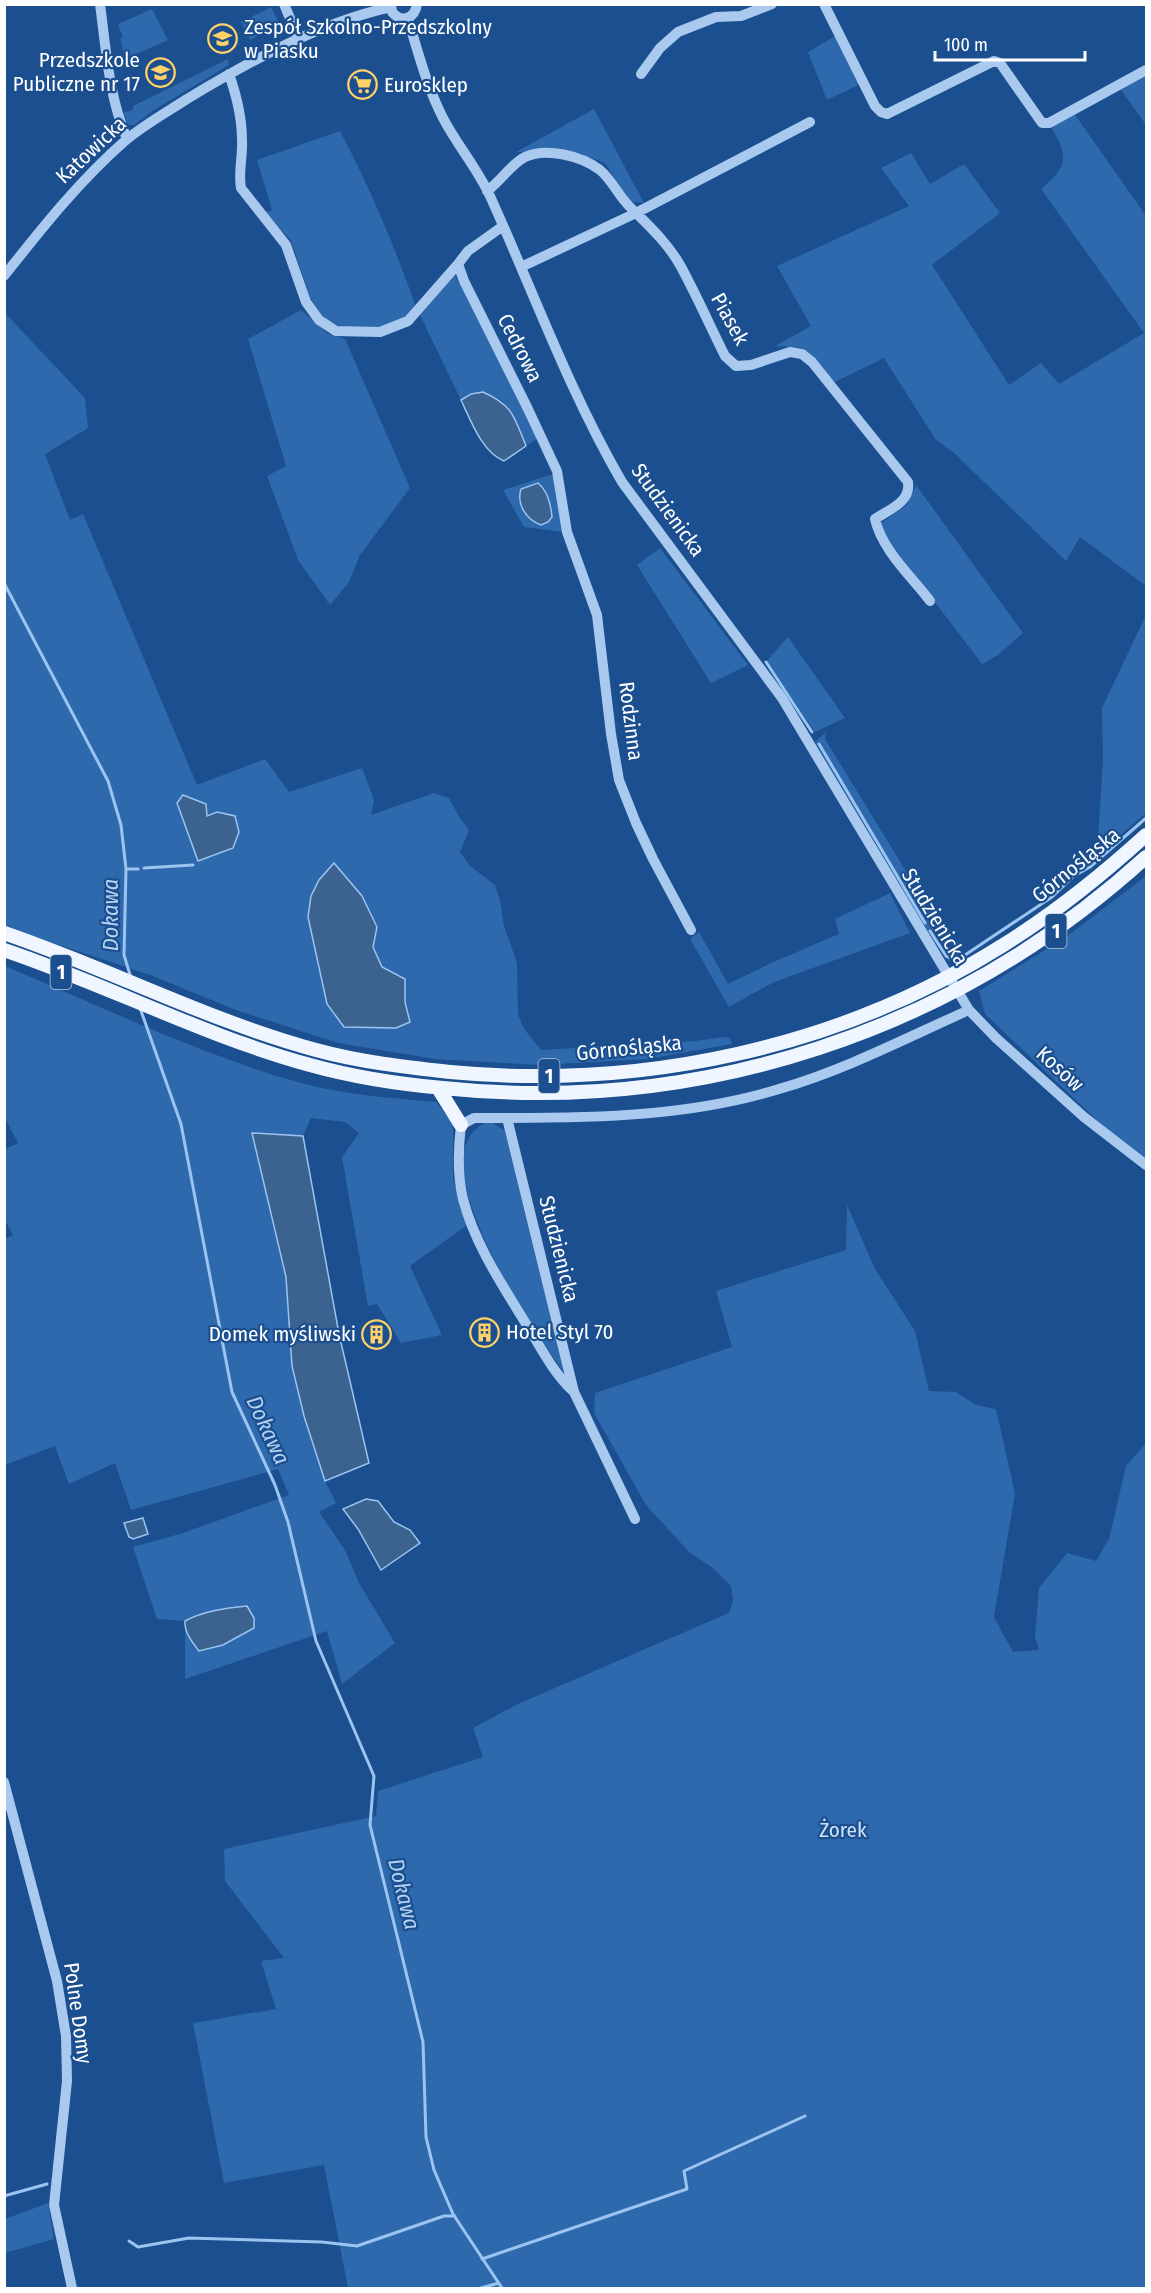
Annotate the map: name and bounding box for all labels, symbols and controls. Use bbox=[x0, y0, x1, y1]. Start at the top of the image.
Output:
place label: Zespół Szkolno-Przedszkolny w Piasku bbox=[244, 14, 492, 64]
school or university icon: Zespół Szkolno-Przedszkolny w Piasku bbox=[207, 23, 239, 55]
scale bar bbox=[935, 24, 1085, 62]
text: 100 m bbox=[944, 34, 988, 56]
place label: Przedszkole Publiczne nr 17 bbox=[13, 47, 140, 97]
school or university icon: Przedszkole Publiczne nr 17 bbox=[145, 56, 177, 88]
supermarket icon: Eurosklep bbox=[347, 69, 379, 101]
place label: Eurosklep bbox=[384, 72, 468, 98]
street label: Katowicka bbox=[50, 111, 132, 189]
street label: Piasek bbox=[705, 288, 755, 350]
street label: Cedrowa bbox=[492, 309, 548, 387]
street label: Studzienicka bbox=[626, 458, 710, 562]
street label: Rodzinna bbox=[613, 680, 649, 762]
street label: Górnośląska bbox=[1027, 822, 1125, 908]
street label: Studzienicka bbox=[896, 864, 974, 970]
water label: Dokawa bbox=[97, 879, 124, 951]
road number: 1 bbox=[1046, 914, 1066, 948]
road number: 1 bbox=[50, 955, 72, 989]
street label: Górnośląska bbox=[575, 1030, 683, 1066]
street label: Kosów bbox=[1031, 1041, 1090, 1097]
road number: 1 bbox=[538, 1059, 560, 1093]
street label: Studzienicka bbox=[533, 1193, 585, 1305]
building icon: Hotel Styl 70 bbox=[469, 1316, 501, 1348]
building icon: Domek myśliwski bbox=[361, 1318, 393, 1350]
place label: Hotel Styl 70 bbox=[506, 1319, 613, 1345]
place label: Domek myśliwski bbox=[209, 1321, 356, 1347]
water label: Dokawa bbox=[240, 1391, 296, 1469]
park label: Żorek bbox=[819, 1817, 867, 1843]
water label: Dokawa bbox=[382, 1856, 426, 1932]
street label: Polne Domy bbox=[58, 1961, 98, 2066]

